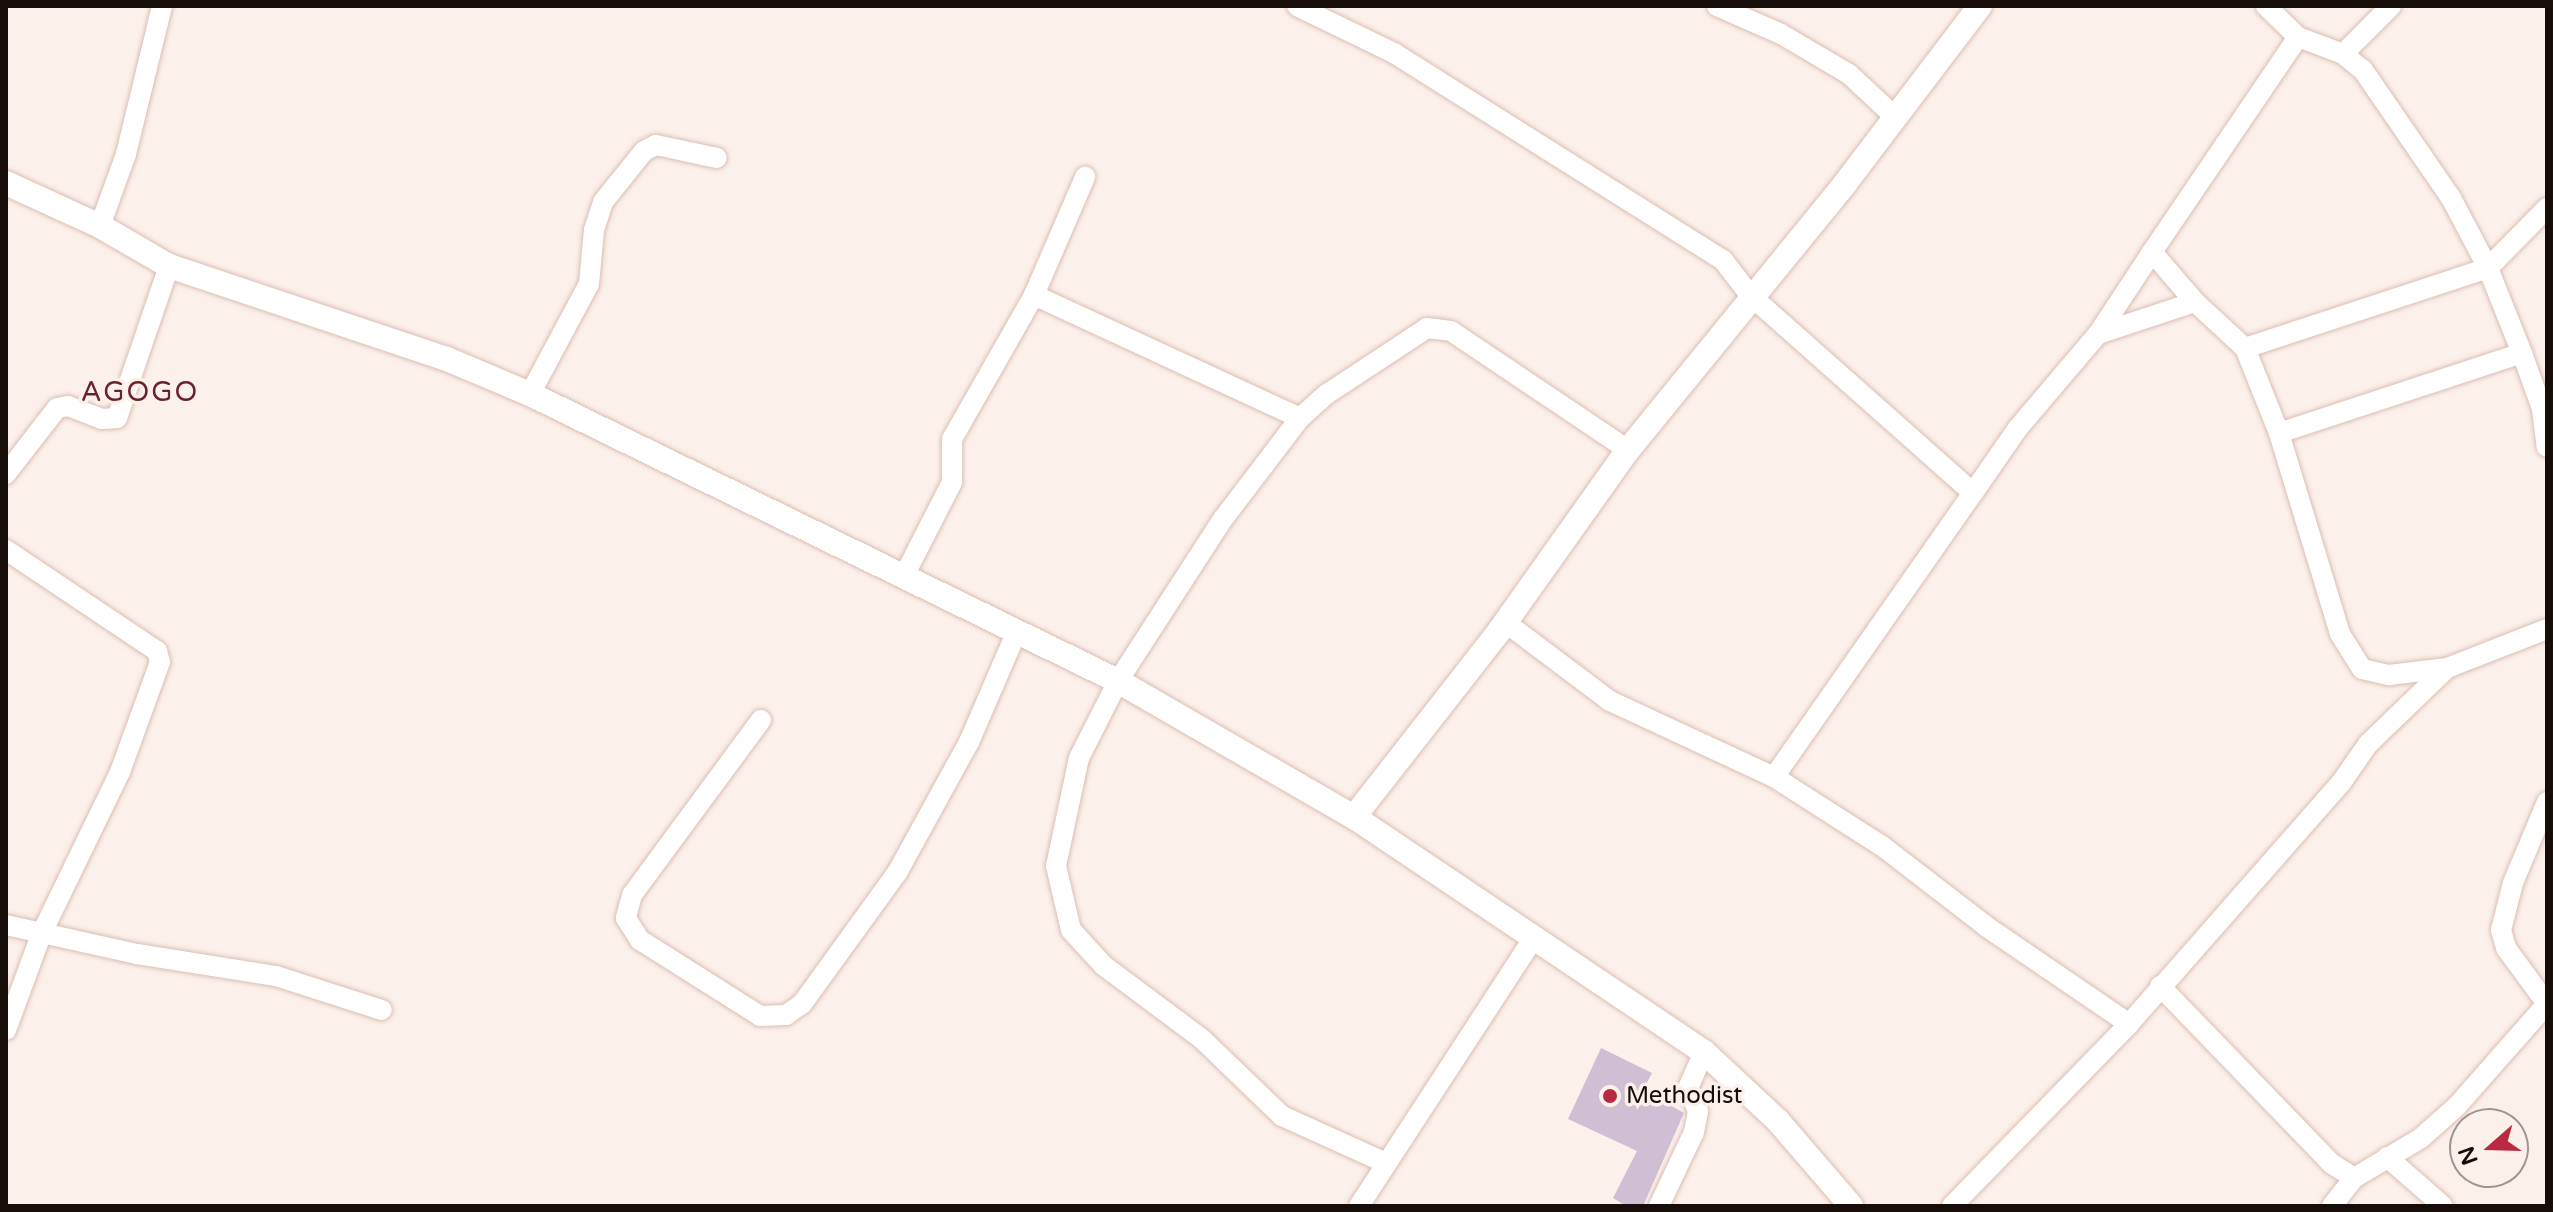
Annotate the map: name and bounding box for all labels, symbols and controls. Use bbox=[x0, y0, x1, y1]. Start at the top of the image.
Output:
district label: AGOGO bbox=[81, 375, 199, 409]
place label: Methodist bbox=[1626, 1082, 1743, 1110]
marker: Methodist bbox=[1601, 1087, 1619, 1105]
north arrow bbox=[2449, 1108, 2529, 1188]
text: N bbox=[2453, 1143, 2484, 1168]

